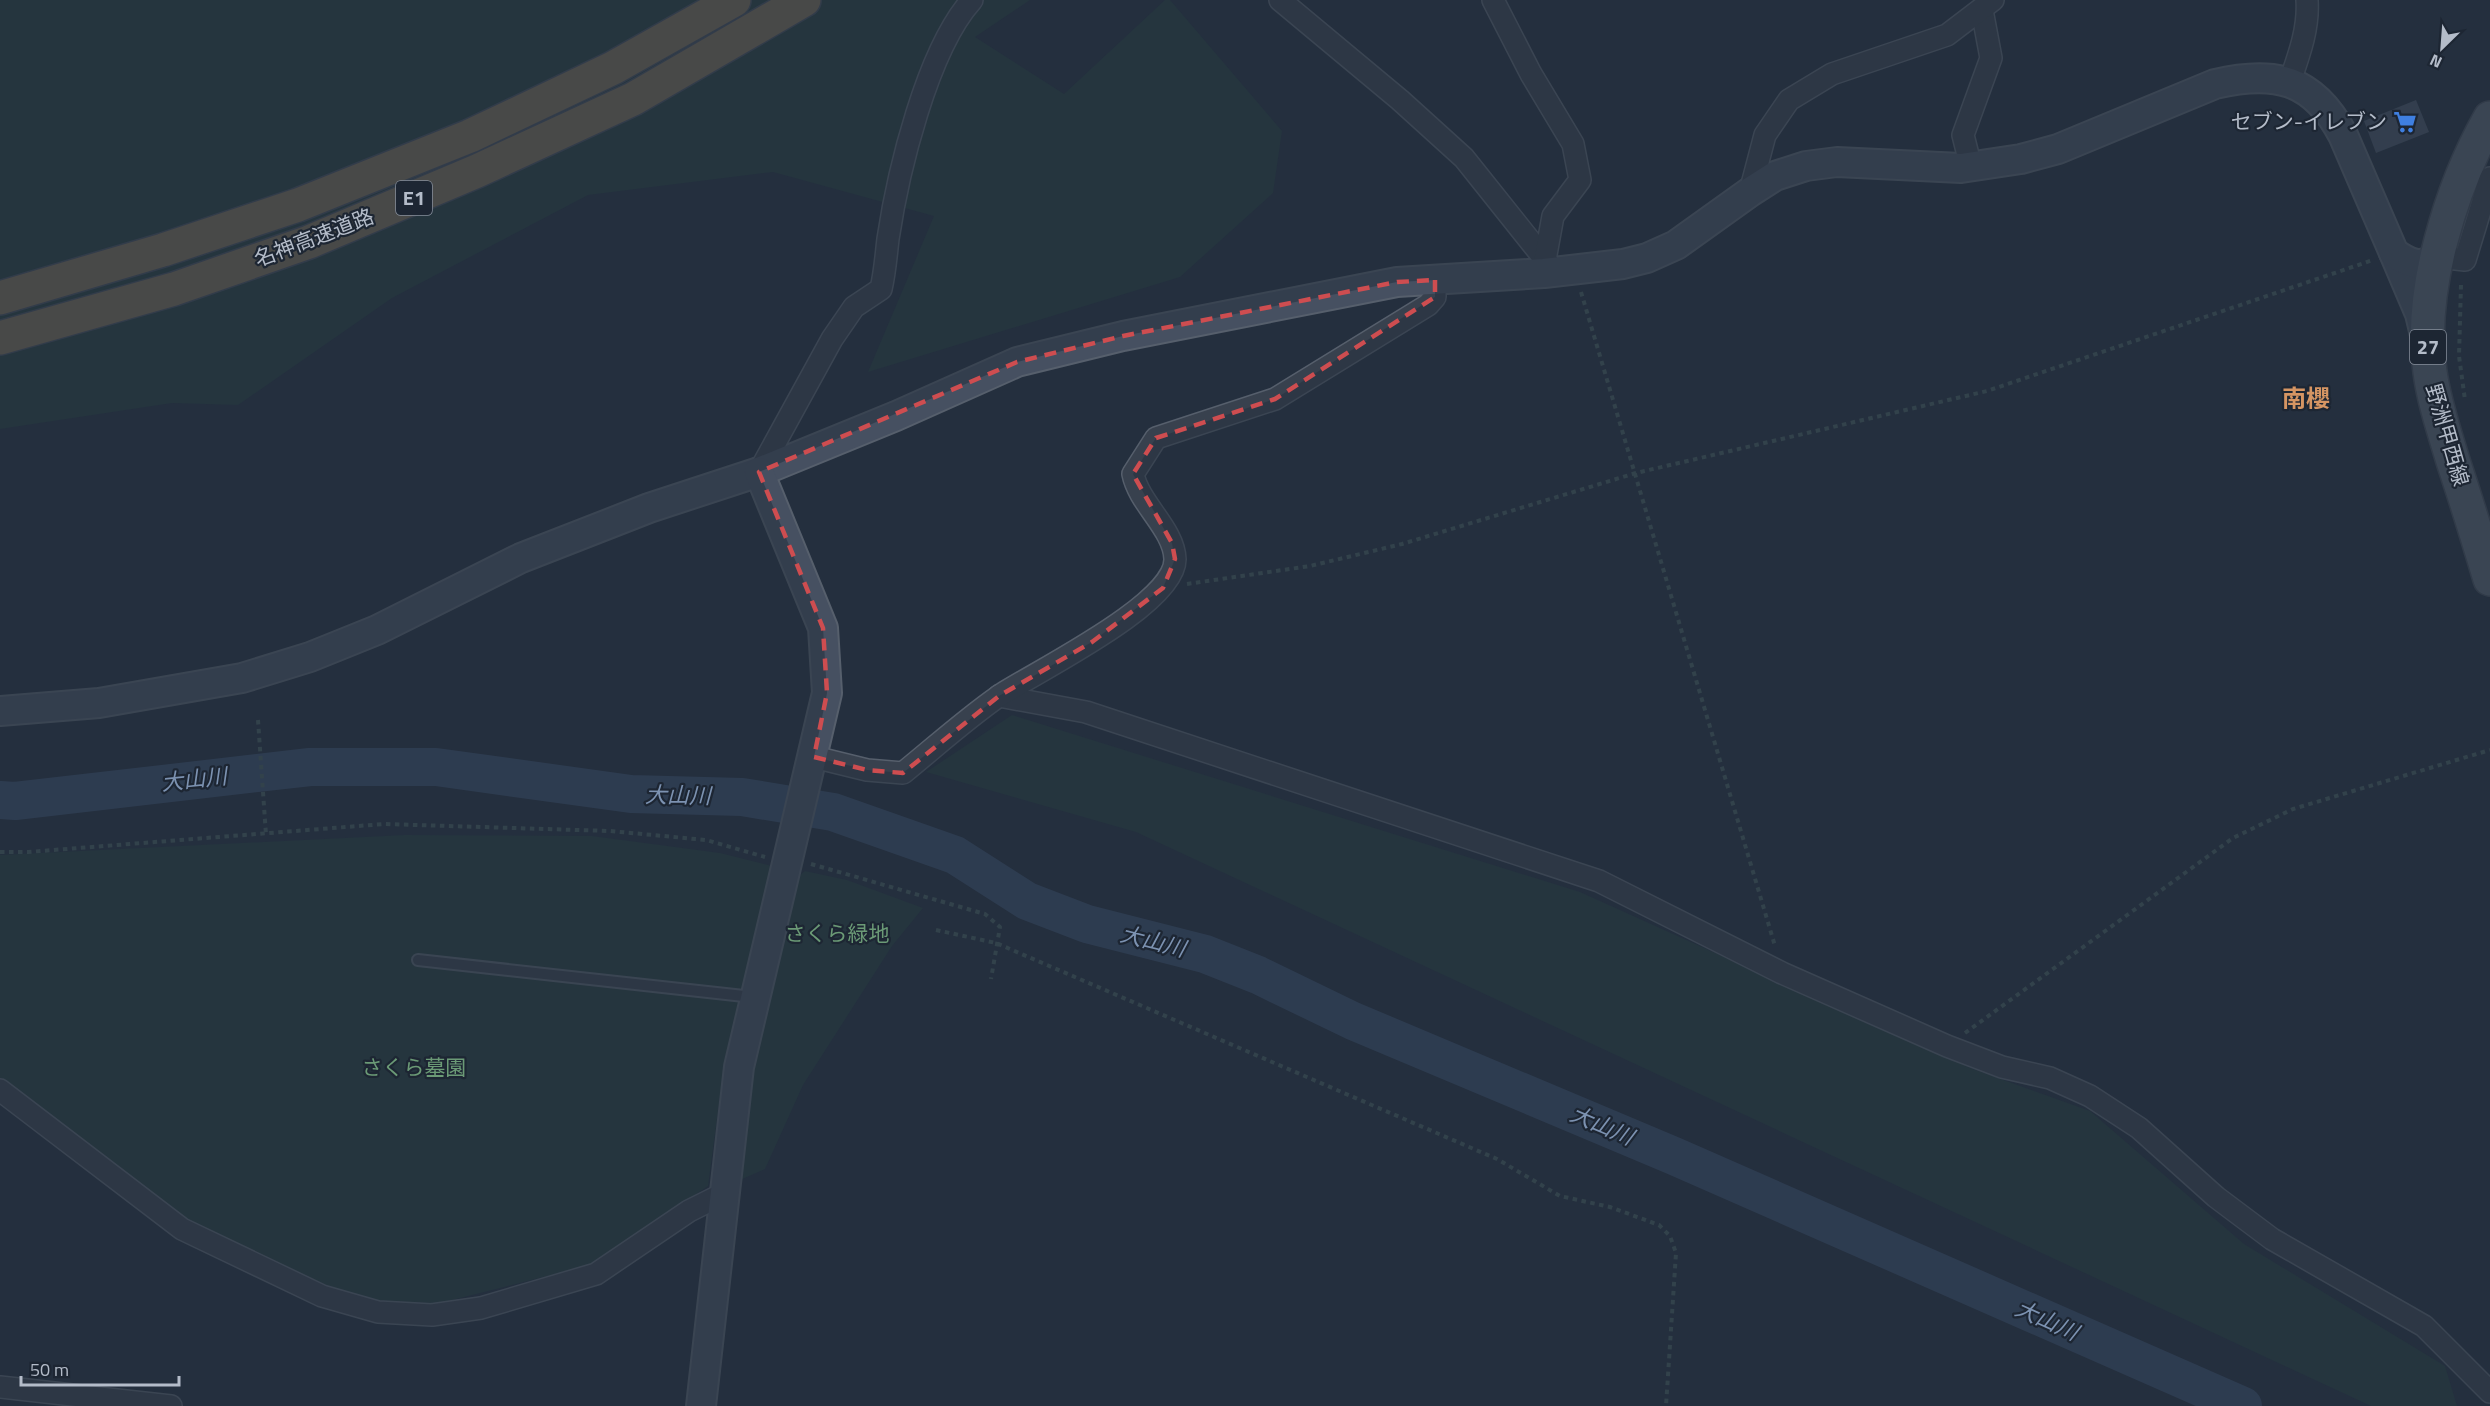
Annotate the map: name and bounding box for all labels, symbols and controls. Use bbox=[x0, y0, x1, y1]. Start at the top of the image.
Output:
north arrow bbox=[2412, 18, 2472, 78]
text: N bbox=[2426, 48, 2446, 75]
place label: セブン-イレブン bbox=[2231, 105, 2387, 137]
supermarket icon: セブン-イレブン bbox=[2392, 109, 2418, 135]
road number: E1 bbox=[396, 181, 432, 215]
street label: 名神高速道路 bbox=[249, 200, 378, 275]
road number: 27 bbox=[2410, 330, 2446, 364]
district label: 南櫻 bbox=[2282, 380, 2330, 416]
street label: 野洲甲西線 bbox=[2418, 380, 2478, 490]
water label: 大山川 bbox=[159, 758, 231, 799]
water label: 大山川 bbox=[645, 777, 713, 813]
park label: さくら緑地 bbox=[785, 917, 890, 949]
water label: 大山川 bbox=[1117, 917, 1191, 966]
park label: さくら墓園 bbox=[362, 1051, 467, 1083]
water label: 大山川 bbox=[1565, 1096, 1641, 1154]
water label: 大山川 bbox=[2010, 1291, 2086, 1350]
scale bar bbox=[21, 1349, 178, 1387]
text: 50 m bbox=[30, 1356, 69, 1383]

